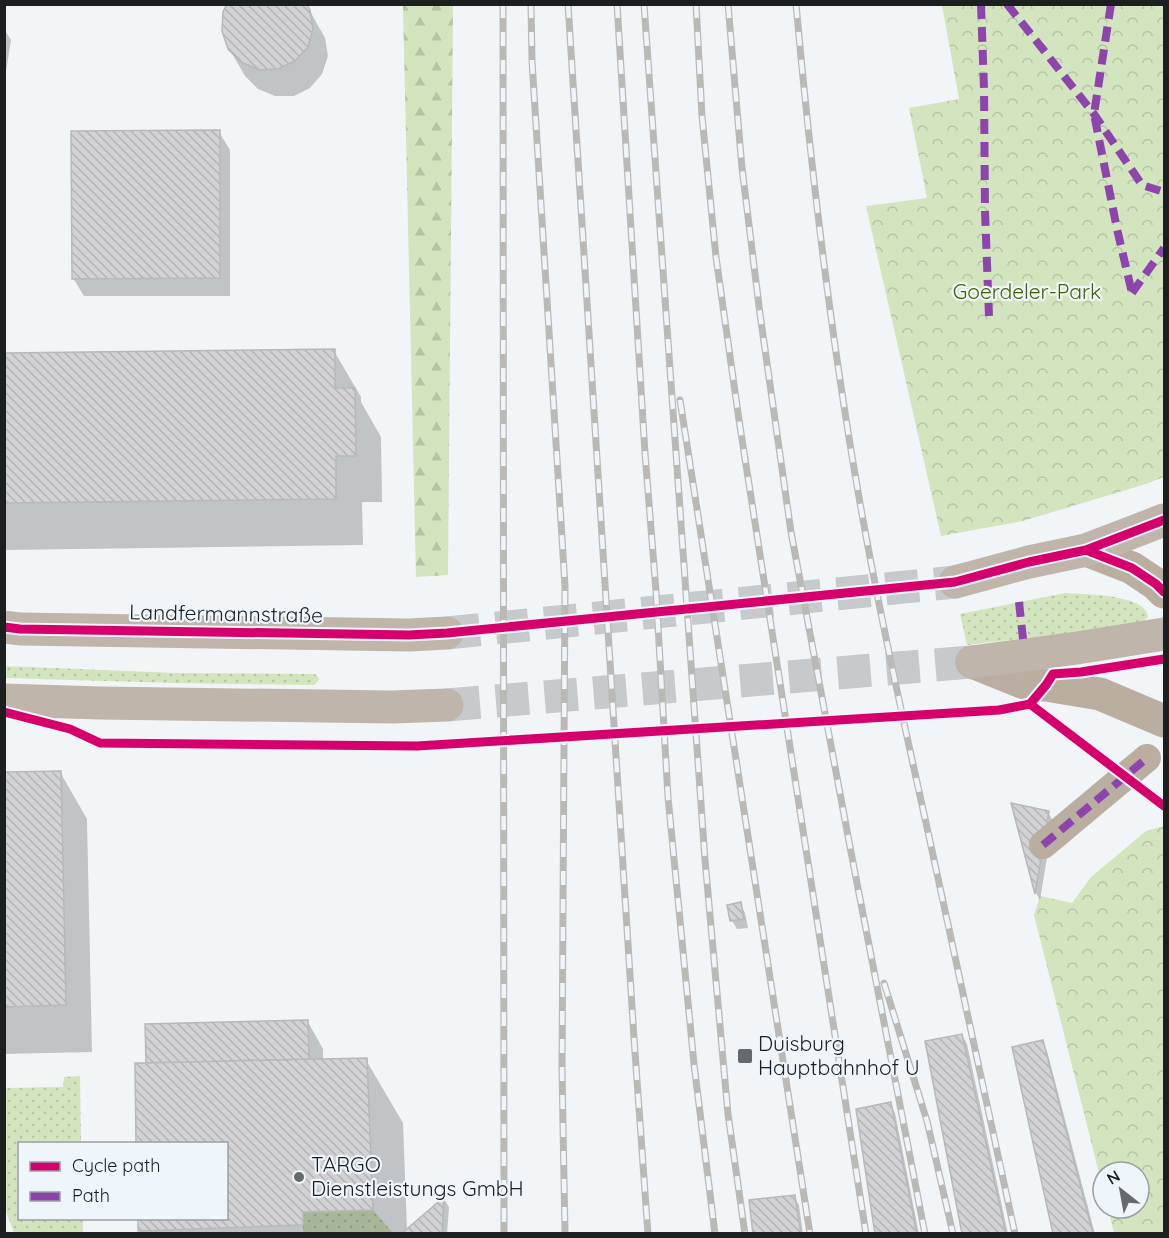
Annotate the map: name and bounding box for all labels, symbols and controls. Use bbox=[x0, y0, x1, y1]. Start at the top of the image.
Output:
park label: Goerdeler-Park bbox=[953, 278, 1101, 304]
street label: Landfermannstraße bbox=[129, 598, 323, 628]
place label: Duisburg Hauptbahnhof U bbox=[758, 1030, 920, 1080]
marker: Duisburg Hauptbahnhof U bbox=[736, 1047, 754, 1065]
legend bbox=[18, 1142, 228, 1220]
place label: TARGO Dienstleistungs GmbH bbox=[311, 1151, 524, 1201]
text: Cycle path bbox=[72, 1154, 160, 1177]
north arrow bbox=[1091, 1160, 1151, 1220]
text: N bbox=[1103, 1166, 1123, 1189]
marker: TARGO Dienstleistungs GmbH bbox=[292, 1170, 306, 1184]
text: Path bbox=[72, 1184, 110, 1207]

